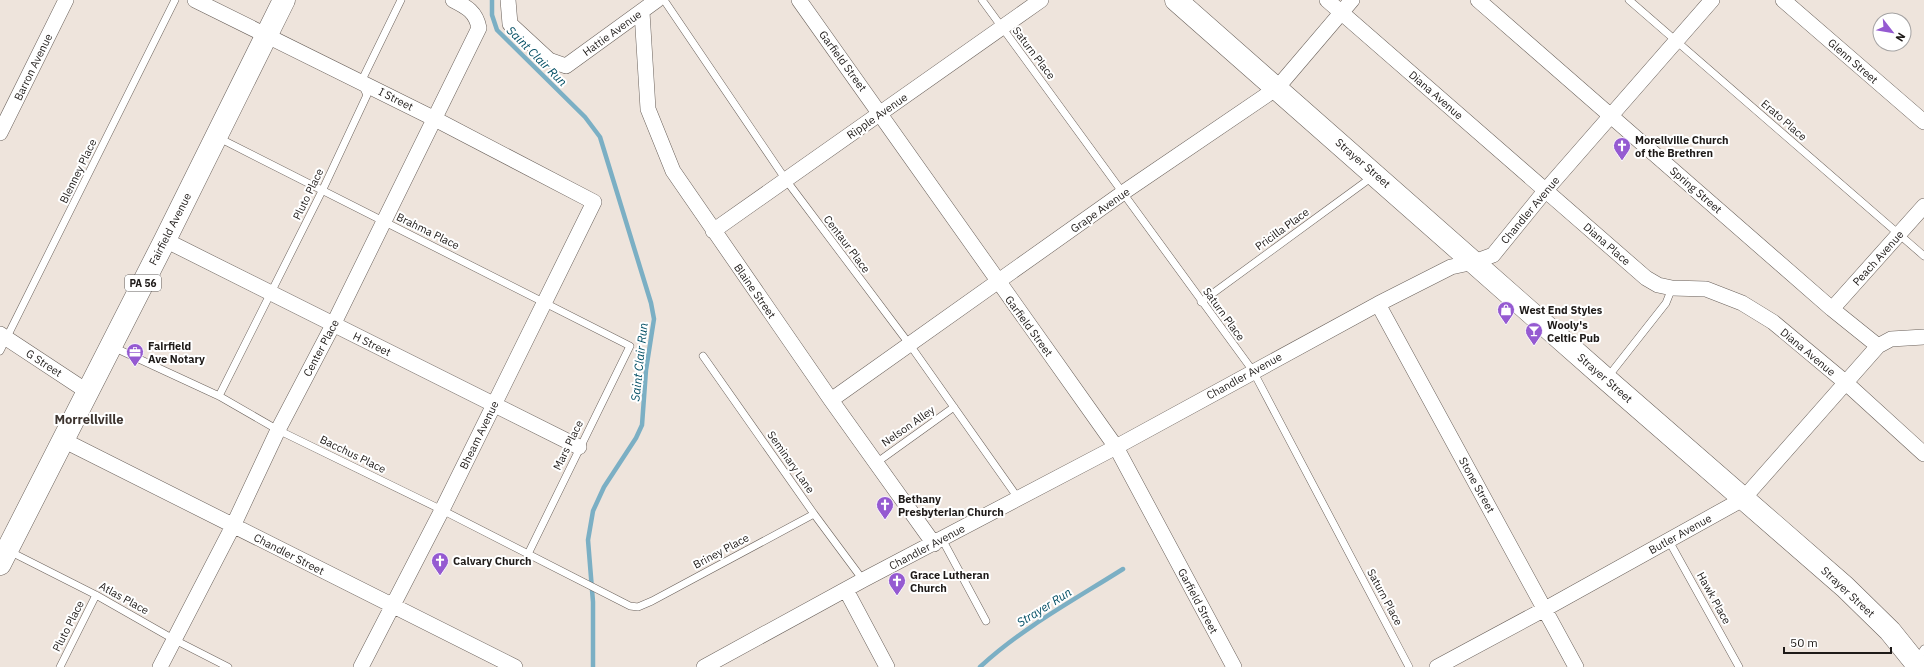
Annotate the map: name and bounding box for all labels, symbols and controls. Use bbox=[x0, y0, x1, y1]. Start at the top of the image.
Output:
street label: Hattie Avenue bbox=[580, 7, 644, 59]
north arrow bbox=[1872, 12, 1912, 52]
water label: Saint Clair Run bbox=[504, 23, 570, 89]
street label: Saturn Place bbox=[1010, 24, 1058, 82]
street label: Garfield Street bbox=[816, 28, 870, 94]
text: N bbox=[1893, 30, 1909, 44]
street label: Barron Avenue bbox=[11, 31, 55, 103]
street label: Glenn Street bbox=[1825, 35, 1881, 87]
street label: Diana Avenue bbox=[1406, 68, 1466, 122]
street label: I Street bbox=[376, 84, 416, 114]
street label: Ripple Avenue bbox=[844, 90, 910, 142]
street label: Erato Place bbox=[1758, 96, 1810, 144]
place label: Morellville Church of the Brethren bbox=[1635, 133, 1729, 160]
street label: Strayer Street bbox=[1333, 135, 1393, 191]
church icon: Morellville Church of the Brethren bbox=[1612, 136, 1632, 161]
street label: Blenney Place bbox=[56, 137, 100, 205]
street label: Spring Street bbox=[1667, 164, 1725, 216]
street label: Pluto Place bbox=[290, 166, 326, 222]
street label: Chandler Avenue bbox=[1498, 173, 1562, 247]
street label: Grape Avenue bbox=[1068, 184, 1132, 236]
street label: Fairfield Avenue bbox=[146, 190, 194, 268]
street label: Pricilla Place bbox=[1252, 205, 1312, 253]
street label: Brahma Place bbox=[394, 210, 462, 252]
street label: Centaur Place bbox=[821, 212, 873, 276]
street label: Diana Place bbox=[1581, 220, 1633, 268]
street label: Peach Avenue bbox=[1850, 228, 1906, 288]
street label: Blaine Street bbox=[731, 261, 779, 321]
road number: PA 56 bbox=[125, 275, 161, 291]
street label: Saturn Place bbox=[1200, 285, 1248, 343]
street label: Garfield Street bbox=[1002, 293, 1056, 359]
shop icon: West End Styles bbox=[1496, 300, 1516, 325]
place label: West End Styles bbox=[1519, 303, 1603, 317]
street label: Center Place bbox=[300, 317, 342, 379]
place label: Wooly's Celtic Pub bbox=[1547, 318, 1600, 345]
bar icon: Wooly's Celtic Pub bbox=[1524, 321, 1544, 346]
water label: Saint Clair Run bbox=[627, 322, 651, 402]
street label: Diana Avenue bbox=[1778, 325, 1838, 379]
street label: H Street bbox=[351, 329, 393, 359]
place label: Fairfield Ave Notary bbox=[148, 339, 205, 366]
office icon: Fairfield Ave Notary bbox=[125, 342, 145, 367]
street label: G Street bbox=[23, 346, 65, 380]
street label: Chandler Avenue bbox=[1204, 350, 1284, 402]
street label: Strayer Street bbox=[1575, 350, 1635, 406]
street label: Bheam Avenue bbox=[456, 399, 502, 471]
street label: Nelson Alley bbox=[879, 402, 938, 449]
district label: Morrellville bbox=[54, 411, 124, 428]
street label: Mars Place bbox=[550, 418, 586, 472]
street label: Seminary Lane bbox=[764, 428, 818, 496]
street label: Bacchus Place bbox=[318, 432, 388, 476]
street label: Stone Street bbox=[1456, 455, 1498, 515]
place label: Bethany Presbyterian Church bbox=[898, 492, 1004, 519]
church icon: Bethany Presbyterian Church bbox=[875, 495, 895, 520]
street label: Butler Avenue bbox=[1646, 511, 1714, 557]
street label: Chandler Avenue bbox=[887, 521, 967, 573]
street label: Chandler Street bbox=[251, 530, 327, 578]
street label: Briney Place bbox=[691, 530, 751, 572]
church icon: Calvary Church bbox=[430, 551, 450, 576]
place label: Calvary Church bbox=[453, 554, 532, 568]
street label: Strayer Street bbox=[1818, 564, 1878, 621]
street label: Garfield Street bbox=[1175, 566, 1221, 636]
street label: Saturn Place bbox=[1364, 566, 1406, 628]
place label: Grace Lutheran Church bbox=[910, 568, 989, 595]
street label: Hawk Place bbox=[1694, 569, 1734, 627]
church icon: Grace Lutheran Church bbox=[887, 571, 907, 596]
street label: Atlas Place bbox=[97, 579, 151, 617]
water label: Strayer Run bbox=[1014, 584, 1074, 630]
street label: Pluto Place bbox=[49, 598, 87, 654]
scale bar bbox=[1784, 629, 1891, 655]
text: 50 m bbox=[1790, 635, 1818, 650]

